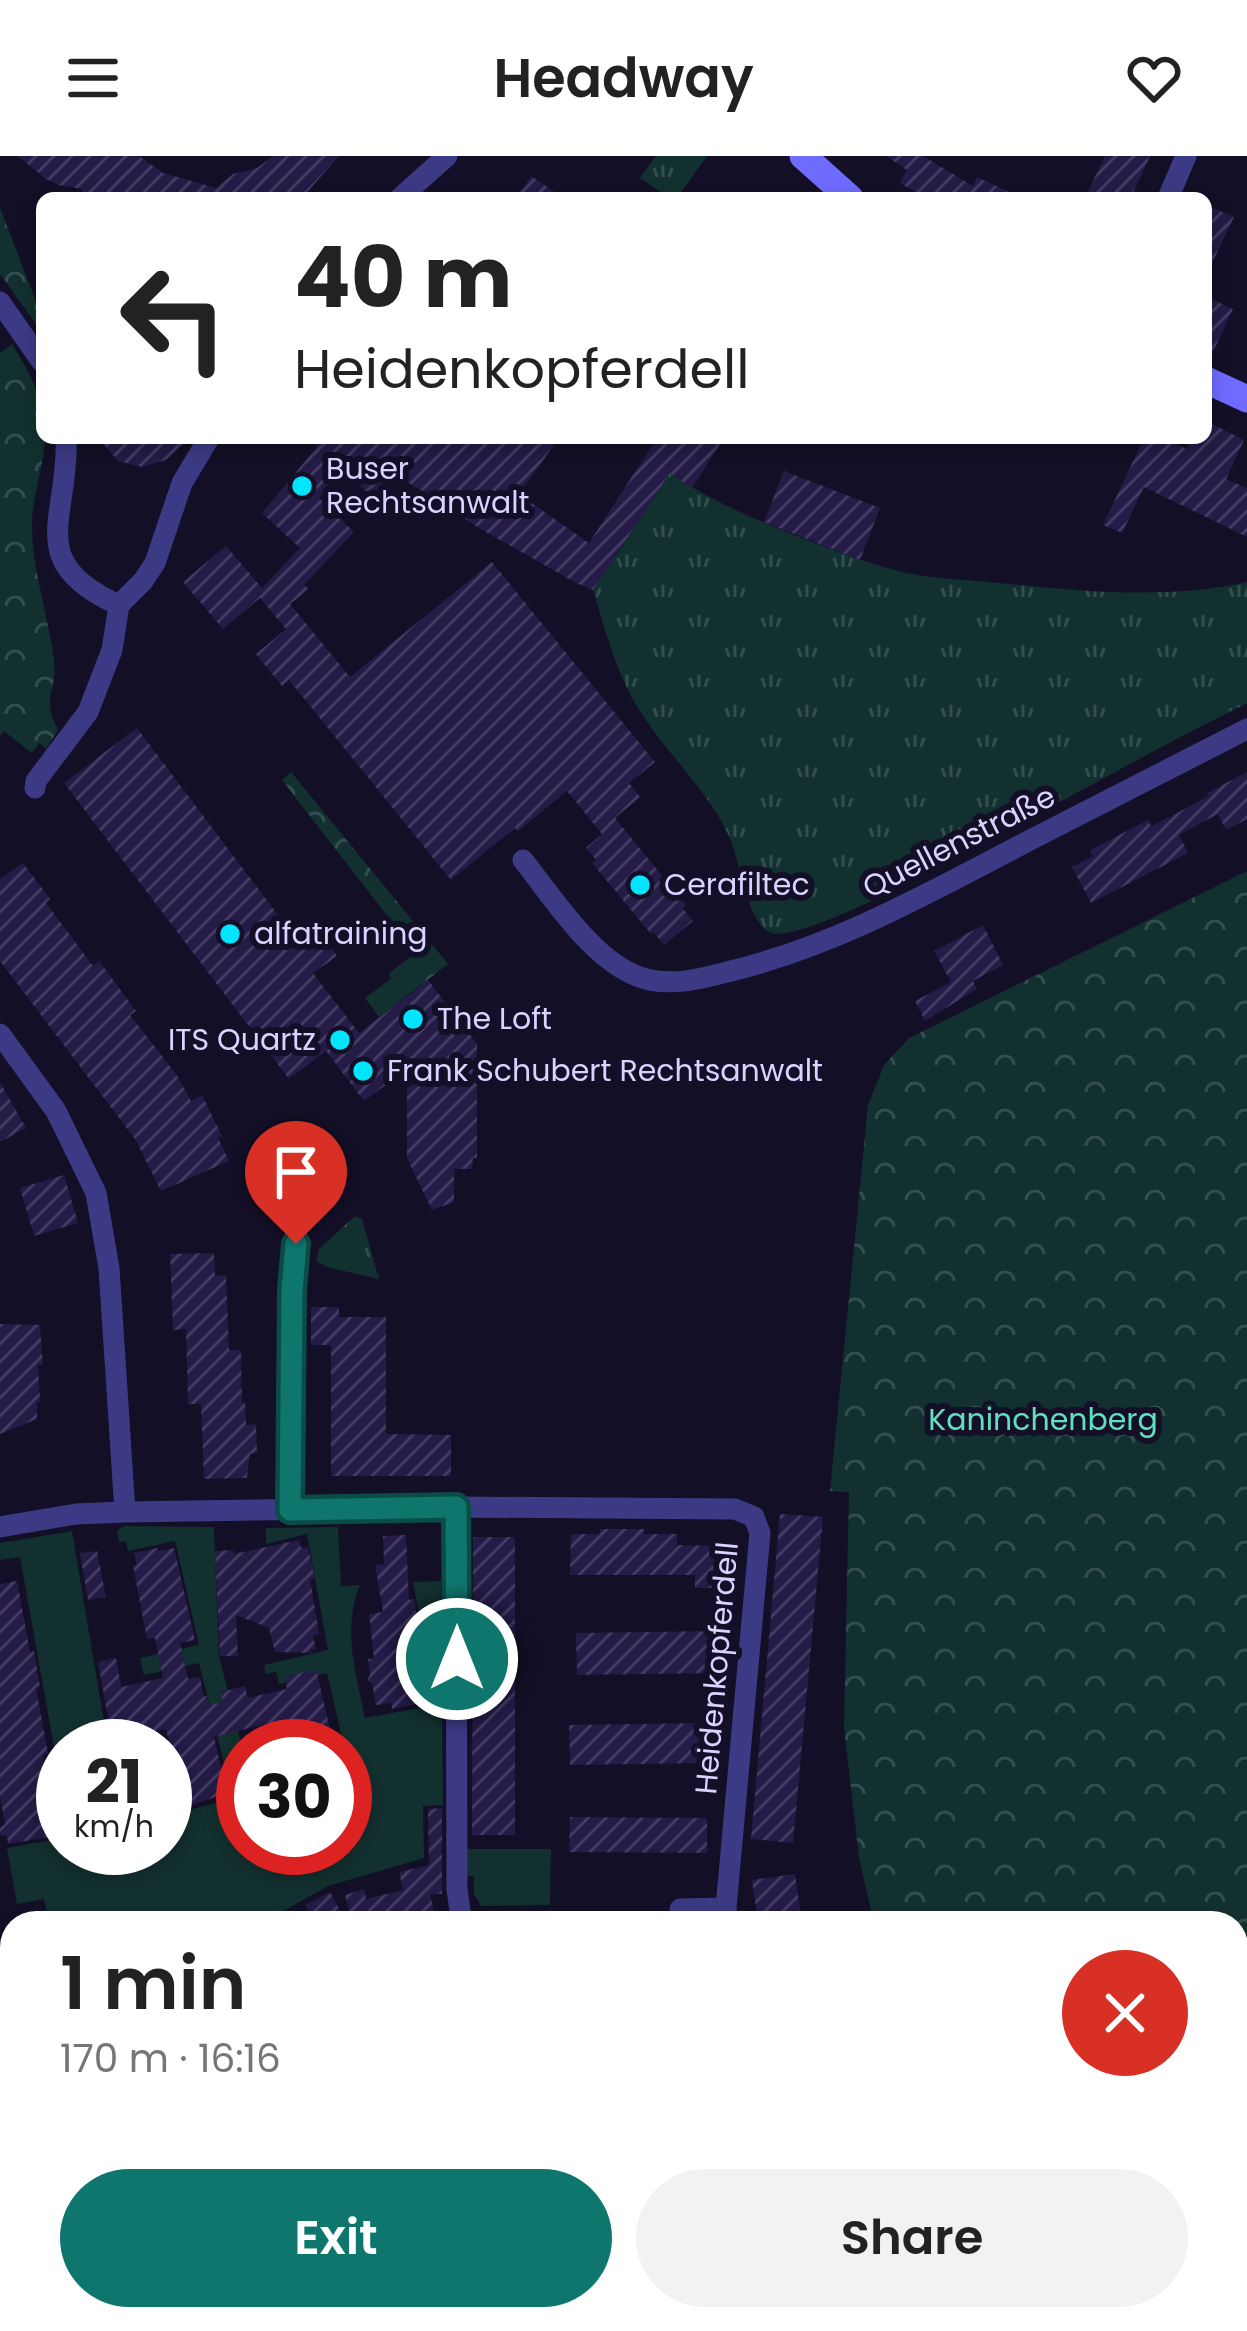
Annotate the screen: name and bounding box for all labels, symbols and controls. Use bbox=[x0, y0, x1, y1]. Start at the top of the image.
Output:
text: Headway bbox=[493, 40, 754, 116]
icon: menu bbox=[60, 45, 126, 111]
icon: heart bbox=[1121, 45, 1187, 111]
text: 40 m bbox=[294, 219, 512, 336]
icon: left bbox=[96, 240, 252, 396]
text: Heidenkopferdell bbox=[294, 331, 750, 407]
place label: Buser Rechtsanwalt bbox=[326, 447, 530, 524]
marker: Buser Rechtsanwalt bbox=[289, 473, 315, 499]
street label: Quellenstraße bbox=[855, 774, 1063, 909]
place label: Cerafiltec bbox=[664, 863, 810, 906]
marker: Cerafiltec bbox=[627, 872, 653, 898]
place label: alfatraining bbox=[254, 912, 428, 955]
marker: alfatraining bbox=[217, 921, 243, 947]
place label: The Loft bbox=[437, 997, 552, 1040]
marker: The Loft bbox=[400, 1006, 426, 1032]
place label: ITS Quartz bbox=[168, 1018, 316, 1061]
marker: ITS Quartz bbox=[327, 1027, 353, 1053]
place label: Frank Schubert Rechtsanwalt bbox=[387, 1049, 823, 1092]
marker: Frank Schubert Rechtsanwalt bbox=[350, 1058, 376, 1084]
pin bbox=[245, 1121, 347, 1244]
icon: arrive bbox=[263, 1139, 329, 1205]
park label: Kaninchenberg bbox=[928, 1398, 1158, 1441]
street label: Heidenkopferdell bbox=[684, 1540, 749, 1796]
position arrow bbox=[394, 1596, 520, 1722]
speed limit sign: 30 bbox=[216, 1719, 372, 1875]
text: 21 bbox=[86, 1740, 142, 1824]
text: km/h bbox=[74, 1805, 154, 1848]
text: 1 min bbox=[60, 1933, 246, 2034]
button: close bbox=[1062, 1950, 1188, 2076]
text: 170 m · 16:16 bbox=[60, 2031, 281, 2086]
button: Exit bbox=[60, 2169, 612, 2307]
button: Share bbox=[636, 2169, 1188, 2307]

